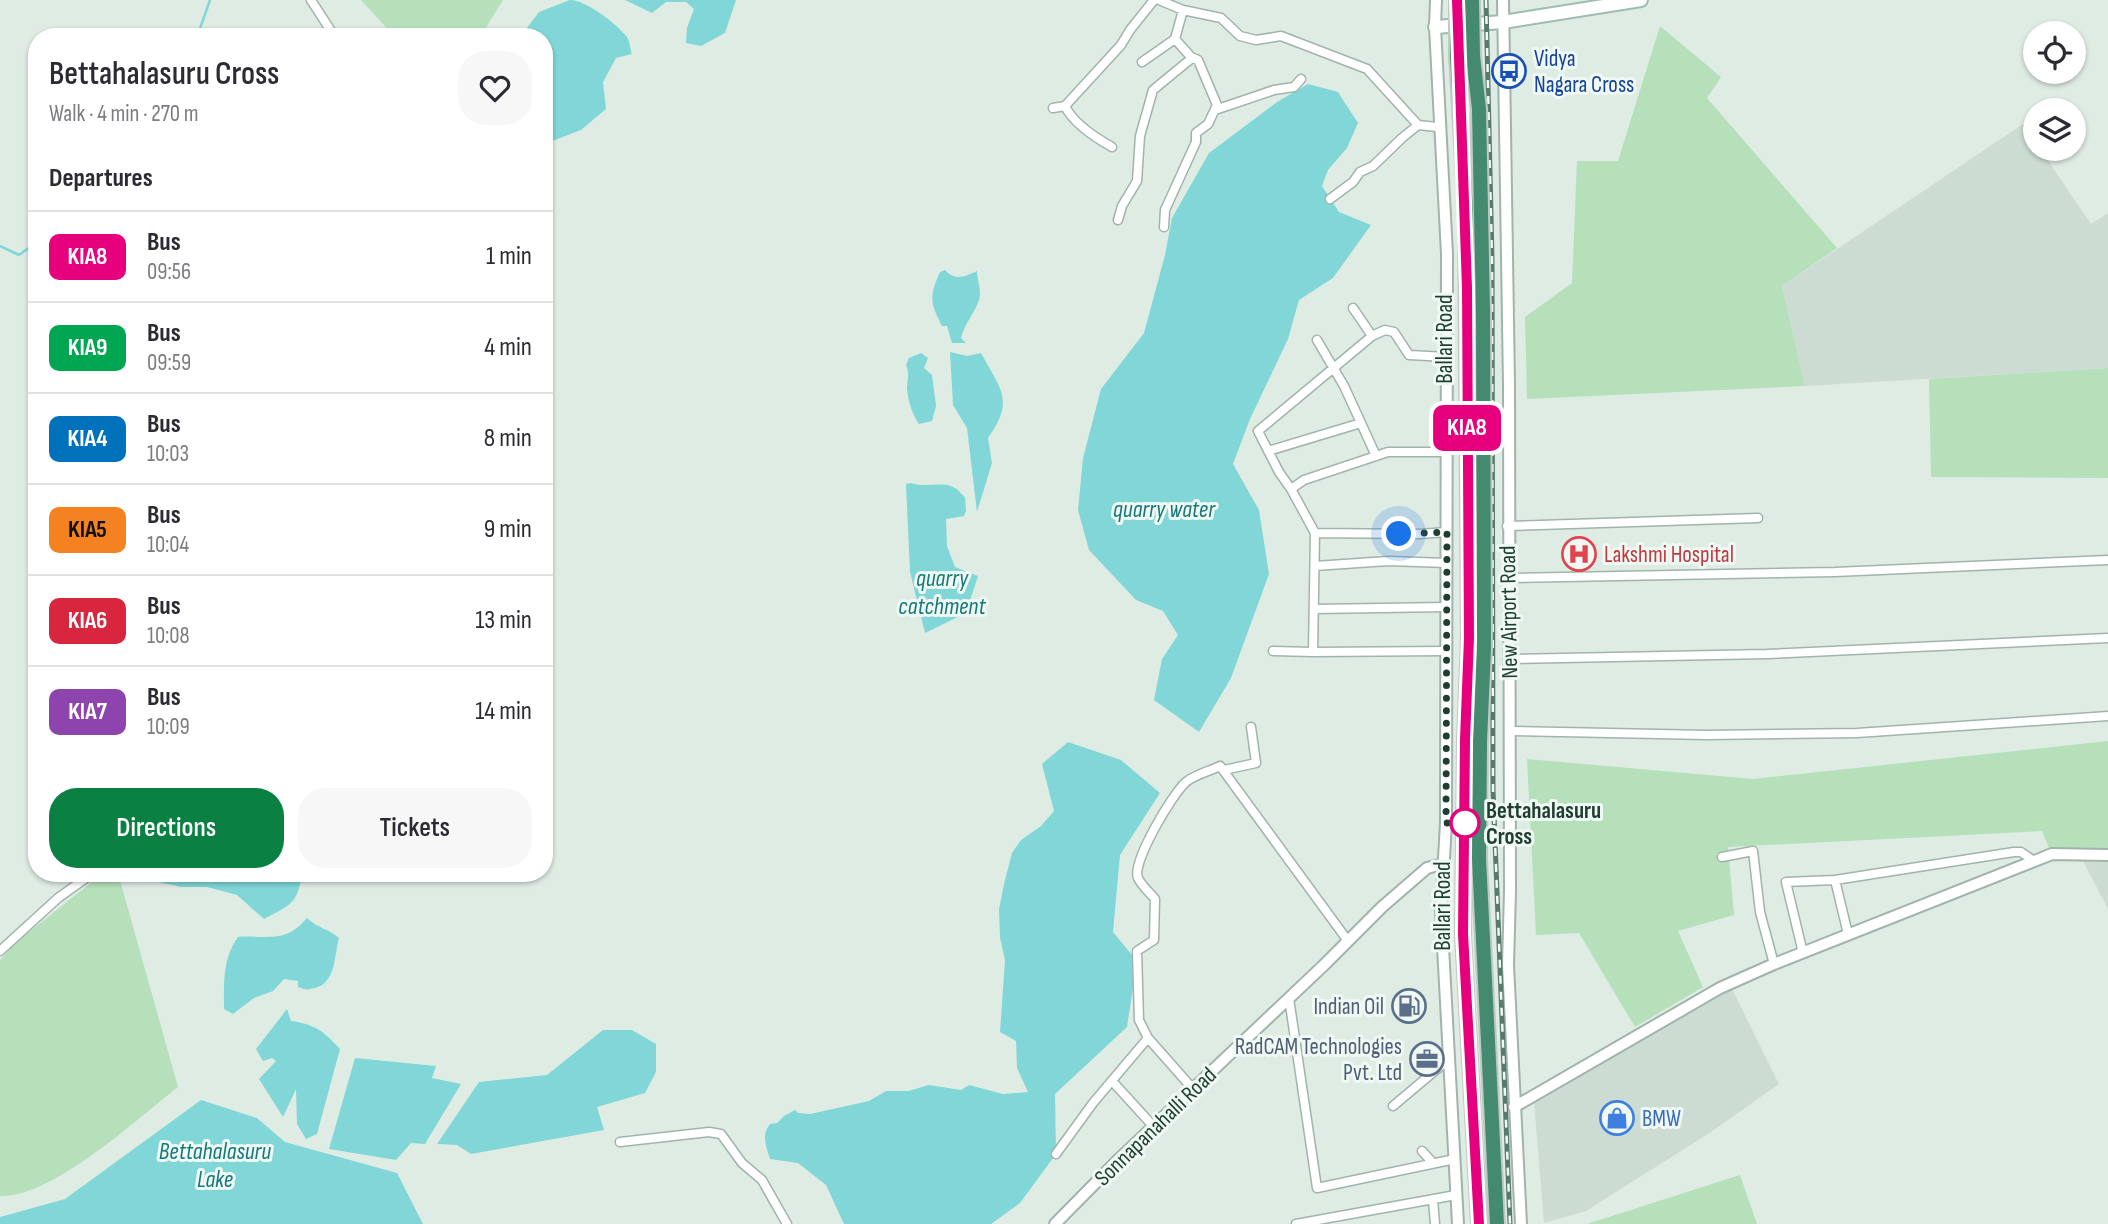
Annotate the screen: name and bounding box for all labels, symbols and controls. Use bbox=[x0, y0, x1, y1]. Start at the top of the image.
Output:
map controls bbox=[2023, 21, 2086, 161]
button: locate bbox=[2023, 21, 2086, 84]
place label: Vidya Nagara Cross bbox=[1534, 45, 1634, 99]
button: heart bbox=[458, 51, 532, 125]
bus stop icon: Vidya Nagara Cross bbox=[1490, 52, 1528, 90]
text: Bettahalasuru Cross bbox=[49, 54, 279, 94]
button: layers bbox=[2023, 98, 2086, 161]
text: Walk · 4 min · 270 m bbox=[49, 100, 199, 128]
text: Departures bbox=[49, 163, 153, 194]
text: Bus bbox=[147, 227, 181, 258]
text: 1 min bbox=[486, 241, 532, 272]
text: KIA8 bbox=[68, 242, 107, 271]
text: 09:56 bbox=[147, 258, 191, 286]
street label: Ballari Road bbox=[1431, 294, 1459, 384]
text: Bus bbox=[147, 318, 181, 349]
text: 4 min bbox=[484, 332, 532, 363]
text: KIA9 bbox=[68, 333, 107, 362]
text: 09:59 bbox=[147, 349, 191, 377]
line badge: KIA8 bbox=[1418, 405, 1516, 451]
text: Bus bbox=[147, 409, 181, 440]
text: KIA8 bbox=[1447, 413, 1487, 442]
text: 8 min bbox=[484, 423, 532, 454]
text: KIA4 bbox=[67, 424, 108, 453]
text: 10:03 bbox=[147, 440, 189, 468]
water label: quarry water bbox=[1113, 495, 1216, 524]
text: Bus bbox=[147, 500, 181, 531]
text: 9 min bbox=[484, 514, 532, 545]
text: KIA5 bbox=[68, 515, 107, 544]
your location bbox=[1381, 516, 1416, 551]
text: 10:04 bbox=[147, 531, 189, 559]
hospital icon: Lakshmi Hospital bbox=[1560, 535, 1598, 573]
place label: Lakshmi Hospital bbox=[1604, 541, 1734, 569]
street label: New Airport Road bbox=[1494, 545, 1524, 679]
water label: quarry catchment bbox=[898, 564, 987, 621]
text: Bus bbox=[147, 591, 181, 622]
text: 13 min bbox=[475, 605, 532, 636]
text: KIA6 bbox=[68, 606, 107, 635]
text: 10:08 bbox=[147, 622, 190, 650]
text: Bus bbox=[147, 682, 181, 713]
text: 14 min bbox=[475, 696, 532, 727]
text: KIA7 bbox=[68, 697, 107, 726]
text: 10:09 bbox=[147, 713, 190, 741]
button: Directions bbox=[49, 788, 284, 868]
button: Tickets bbox=[298, 788, 532, 868]
place label: Bettahalasuru Cross bbox=[1486, 797, 1601, 851]
marker: Bettahalasuru Cross bbox=[1450, 808, 1480, 838]
street label: Ballari Road bbox=[1429, 861, 1457, 951]
fuel station icon: Indian Oil bbox=[1390, 987, 1428, 1025]
place label: Indian Oil bbox=[1313, 993, 1384, 1021]
place label: RadCAM Technologies Pvt. Ltd bbox=[1235, 1033, 1402, 1087]
office icon: RadCAM Technologies Pvt. Ltd bbox=[1408, 1040, 1446, 1078]
street label: Sonnapanahalli Road bbox=[1089, 1061, 1223, 1192]
shop icon: BMW bbox=[1598, 1099, 1636, 1137]
place label: BMW bbox=[1642, 1105, 1681, 1133]
water label: Bettahalasuru Lake bbox=[159, 1137, 271, 1194]

